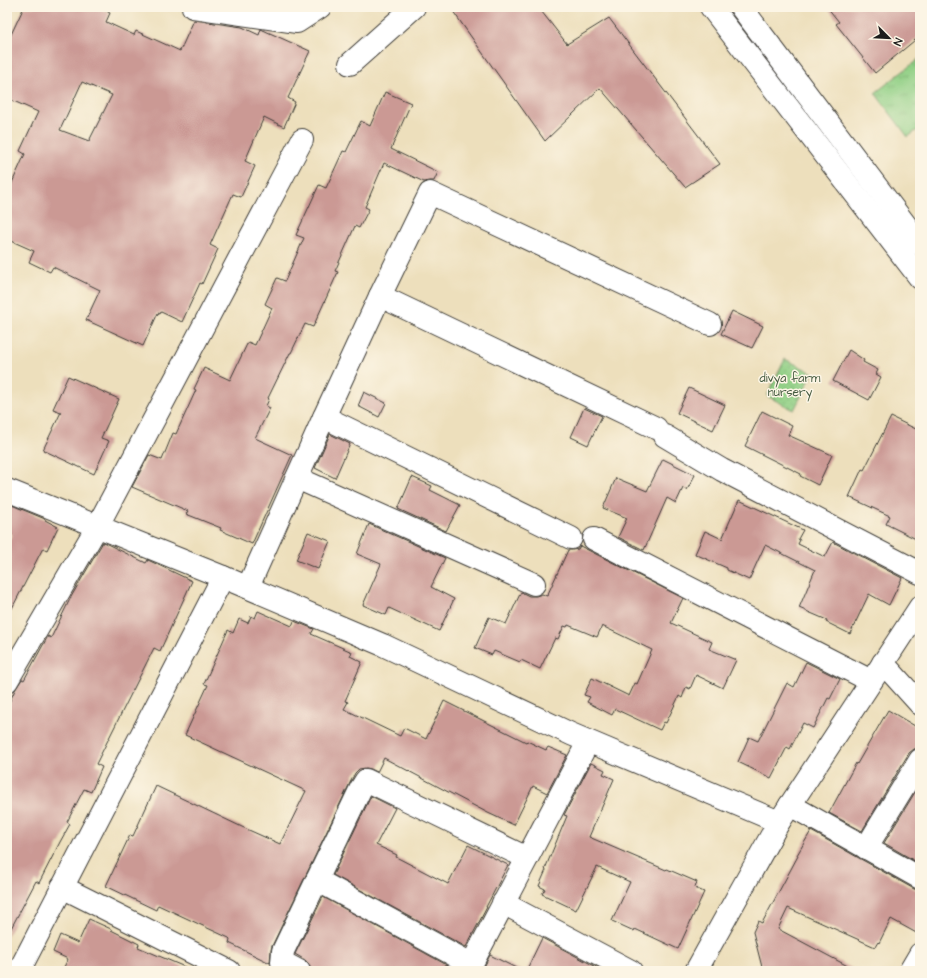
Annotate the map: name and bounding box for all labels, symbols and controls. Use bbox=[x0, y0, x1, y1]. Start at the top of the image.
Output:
north arrow bbox=[869, 18, 909, 58]
text: N bbox=[889, 36, 906, 48]
park label: divya farm nursery bbox=[760, 370, 821, 402]

